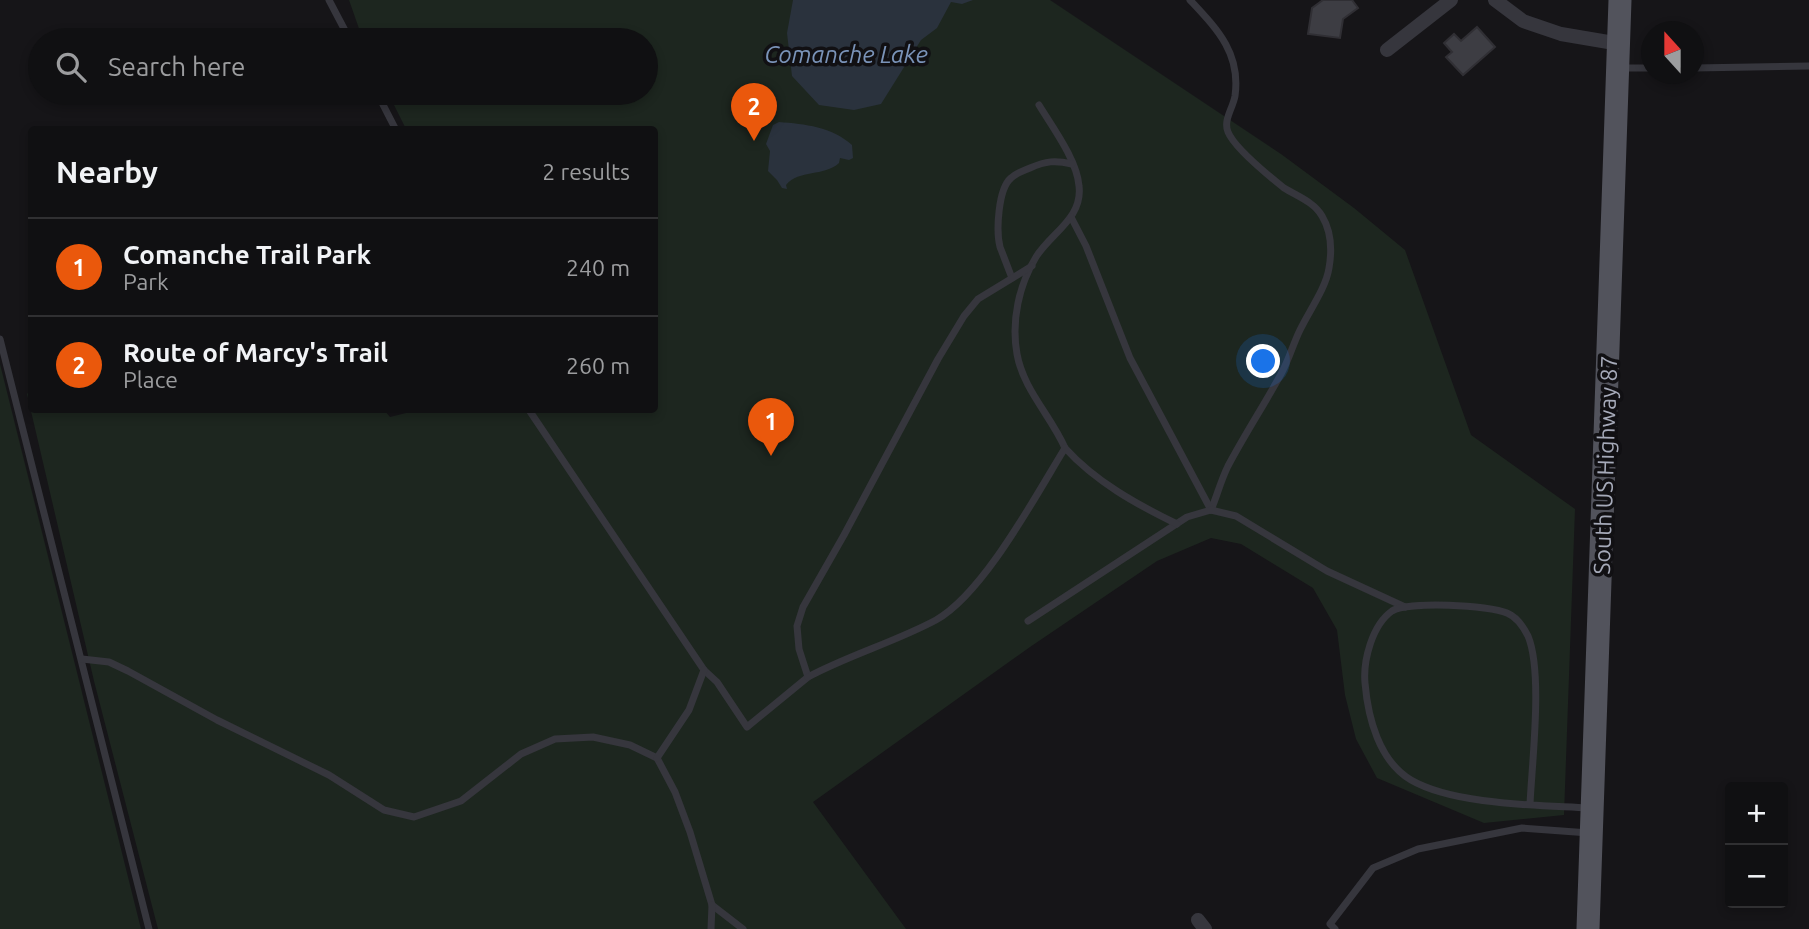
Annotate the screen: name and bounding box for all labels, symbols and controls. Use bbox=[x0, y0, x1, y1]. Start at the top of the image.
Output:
north arrow bbox=[1641, 21, 1704, 84]
search box bbox=[28, 28, 658, 105]
water label: Comanche Lake bbox=[764, 41, 928, 68]
icon: search bbox=[52, 48, 90, 86]
text: Search here bbox=[108, 52, 245, 81]
pin: 2 bbox=[731, 83, 777, 141]
text: Nearby bbox=[56, 155, 158, 189]
text: 2 results bbox=[542, 159, 630, 184]
text: Comanche Trail Park bbox=[123, 240, 371, 269]
text: 1 bbox=[73, 255, 85, 280]
text: 240 m bbox=[566, 255, 630, 280]
text: Park bbox=[123, 269, 169, 294]
text: Route of Marcy's Trail bbox=[123, 338, 388, 367]
your location bbox=[1246, 344, 1280, 378]
text: 2 bbox=[73, 353, 85, 378]
text: 260 m bbox=[566, 353, 630, 378]
street label: South US Highway 87 bbox=[1589, 355, 1621, 575]
text: Place bbox=[123, 367, 178, 392]
pin: 1 bbox=[748, 398, 794, 456]
map controls bbox=[1725, 782, 1788, 908]
button: + bbox=[1725, 782, 1788, 845]
button: − bbox=[1725, 845, 1788, 908]

